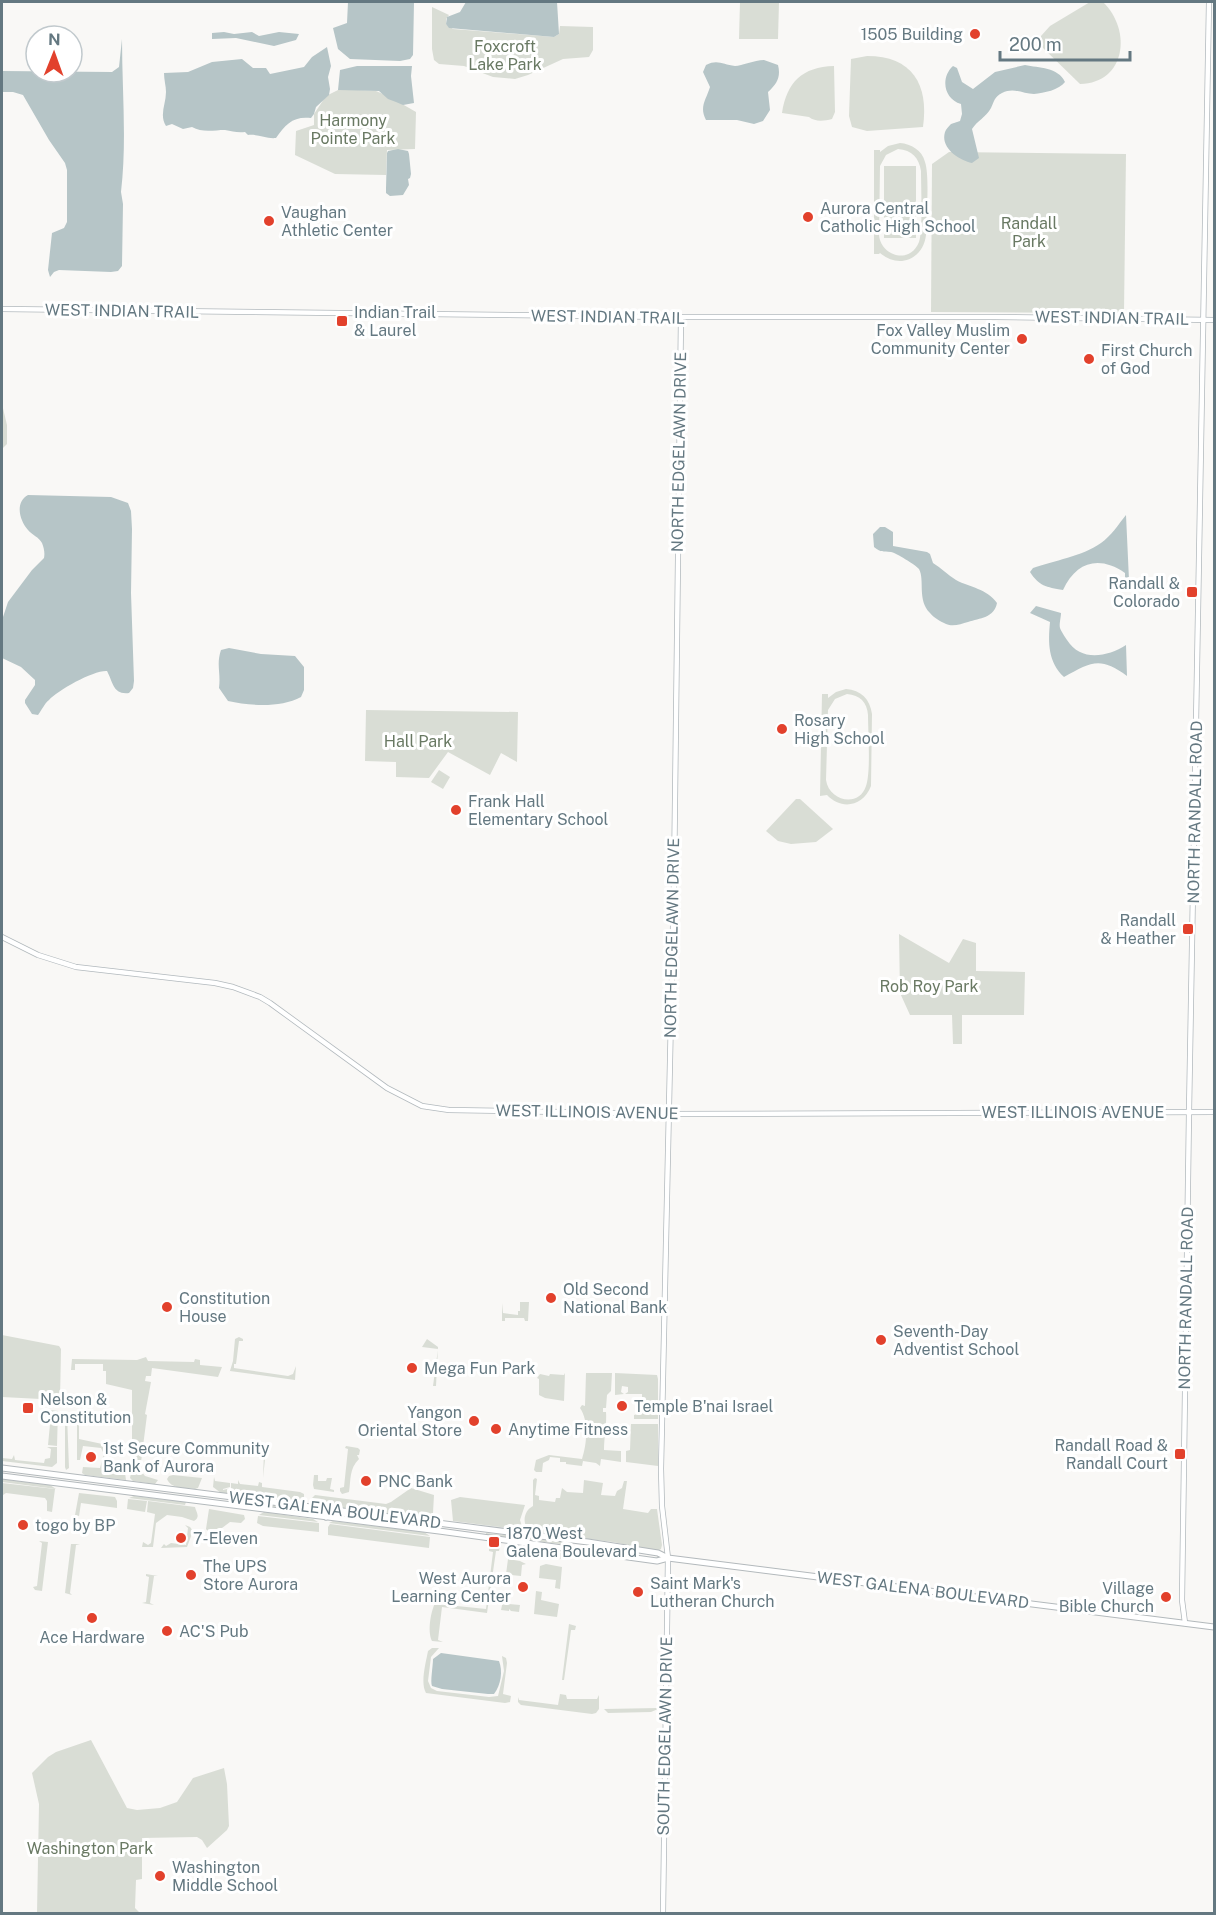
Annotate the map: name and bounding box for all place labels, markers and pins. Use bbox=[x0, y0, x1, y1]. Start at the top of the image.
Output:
place label: 1505 Building bbox=[861, 25, 963, 44]
marker: 1505 Building bbox=[968, 27, 982, 41]
place label: Aurora Central Catholic High School bbox=[820, 199, 976, 236]
place label: Vaughan Athletic Center bbox=[281, 203, 393, 240]
marker: Aurora Central Catholic High School bbox=[801, 210, 815, 224]
marker: Vaughan Athletic Center bbox=[262, 214, 276, 228]
place label: Indian Trail & Laurel bbox=[354, 303, 436, 340]
marker: Indian Trail & Laurel bbox=[335, 314, 349, 328]
place label: Fox Valley Muslim Community Center bbox=[871, 321, 1010, 358]
marker: Fox Valley Muslim Community Center bbox=[1015, 332, 1029, 346]
place label: First Church of God bbox=[1101, 341, 1192, 378]
marker: First Church of God bbox=[1082, 352, 1096, 366]
place label: Randall & Colorado bbox=[1108, 574, 1180, 611]
marker: Randall & Colorado bbox=[1185, 585, 1199, 599]
place label: Rosary High School bbox=[794, 711, 885, 748]
marker: Rosary High School bbox=[775, 722, 789, 736]
place label: Frank Hall Elementary School bbox=[468, 792, 609, 829]
marker: Frank Hall Elementary School bbox=[449, 803, 463, 817]
place label: Randall & Heather bbox=[1100, 911, 1176, 948]
marker: Randall & Heather bbox=[1181, 922, 1195, 936]
place label: Old Second National Bank bbox=[563, 1280, 667, 1317]
place label: Constitution House bbox=[179, 1289, 270, 1326]
marker: Old Second National Bank bbox=[544, 1291, 558, 1305]
marker: Constitution House bbox=[160, 1300, 174, 1314]
place label: Seventh-Day Adventist School bbox=[893, 1322, 1019, 1359]
marker: Seventh-Day Adventist School bbox=[874, 1333, 888, 1347]
place label: Mega Fun Park bbox=[424, 1359, 536, 1378]
marker: Mega Fun Park bbox=[405, 1361, 419, 1375]
place label: Nelson & Constitution bbox=[40, 1390, 131, 1427]
place label: Temple B'nai Israel bbox=[634, 1397, 773, 1416]
marker: Temple B'nai Israel bbox=[615, 1399, 629, 1413]
marker: Nelson & Constitution bbox=[21, 1401, 35, 1415]
place label: Yangon Oriental Store bbox=[358, 1403, 462, 1440]
marker: Yangon Oriental Store bbox=[467, 1414, 481, 1428]
place label: Anytime Fitness bbox=[508, 1420, 628, 1439]
marker: Anytime Fitness bbox=[489, 1422, 503, 1436]
place label: Randall Road & Randall Court bbox=[1054, 1436, 1168, 1473]
place label: 1st Secure Community Bank of Aurora bbox=[103, 1439, 270, 1476]
marker: Randall Road & Randall Court bbox=[1173, 1447, 1187, 1461]
marker: 1st Secure Community Bank of Aurora bbox=[84, 1450, 98, 1464]
place label: PNC Bank bbox=[378, 1472, 453, 1491]
marker: PNC Bank bbox=[359, 1474, 373, 1488]
place label: togo by BP bbox=[35, 1516, 115, 1535]
marker: togo by BP bbox=[16, 1518, 30, 1532]
place label: 1870 West Galena Boulevard bbox=[506, 1524, 637, 1561]
place label: 7-Eleven bbox=[193, 1529, 258, 1548]
marker: 7-Eleven bbox=[174, 1531, 188, 1545]
marker: 1870 West Galena Boulevard bbox=[487, 1535, 501, 1549]
place label: The UPS Store Aurora bbox=[203, 1557, 298, 1594]
marker: The UPS Store Aurora bbox=[184, 1568, 198, 1582]
place label: West Aurora Learning Center bbox=[391, 1569, 511, 1606]
place label: Saint Mark's Lutheran Church bbox=[650, 1574, 775, 1611]
place label: Village Bible Church bbox=[1059, 1579, 1154, 1616]
marker: West Aurora Learning Center bbox=[516, 1580, 530, 1594]
marker: Saint Mark's Lutheran Church bbox=[631, 1585, 645, 1599]
marker: Village Bible Church bbox=[1159, 1590, 1173, 1604]
marker: Ace Hardware bbox=[85, 1611, 99, 1625]
place label: AC'S Pub bbox=[179, 1622, 248, 1641]
marker: AC'S Pub bbox=[160, 1624, 174, 1638]
place label: Ace Hardware bbox=[39, 1628, 145, 1647]
place label: Washington Middle School bbox=[172, 1858, 278, 1895]
marker: Washington Middle School bbox=[153, 1869, 167, 1883]

